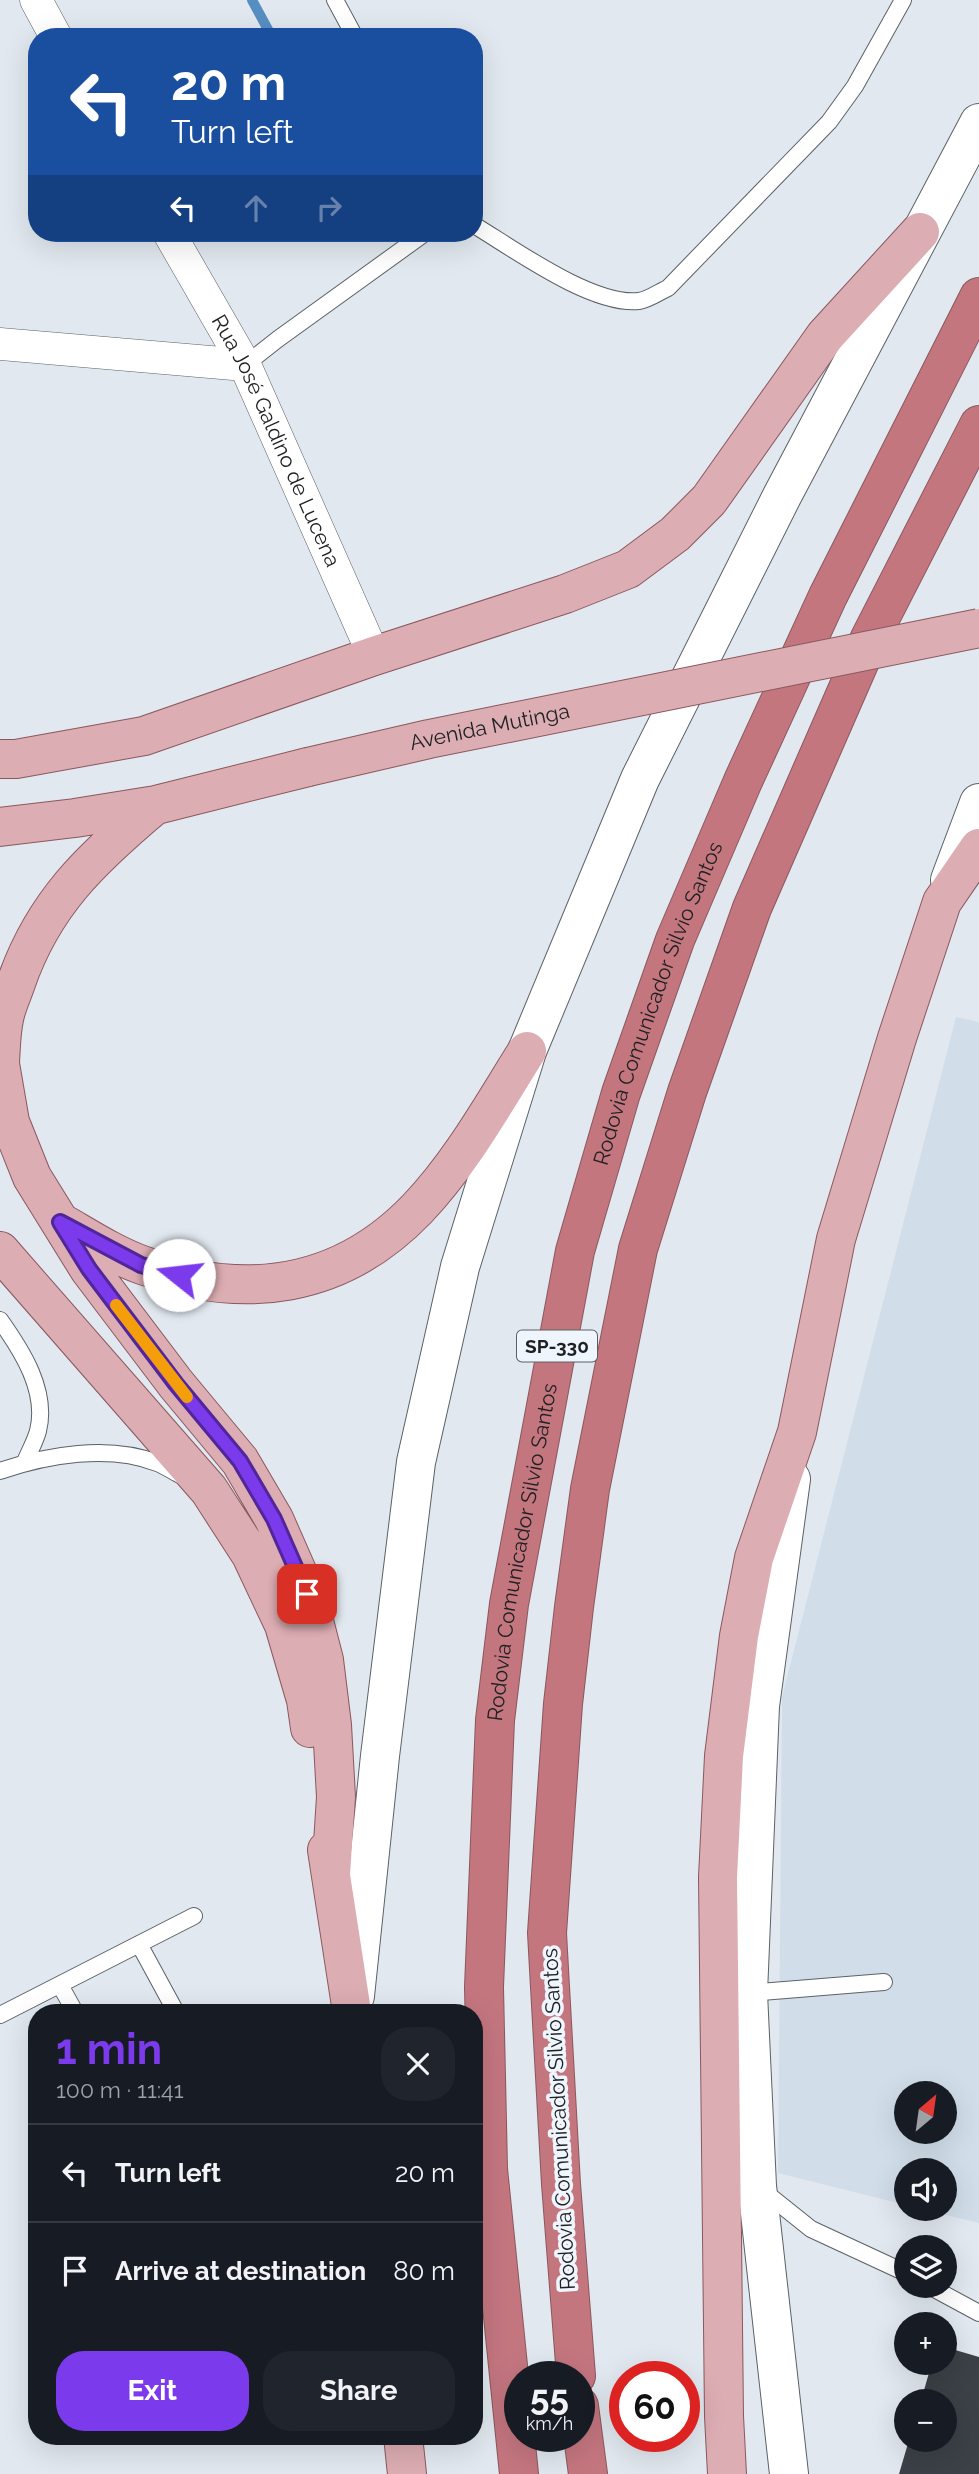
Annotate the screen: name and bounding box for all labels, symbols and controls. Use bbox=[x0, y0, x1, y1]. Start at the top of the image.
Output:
text: 20 m bbox=[171, 54, 286, 111]
icon: left bbox=[56, 56, 147, 147]
text: Turn left bbox=[171, 113, 293, 150]
icon: left bbox=[164, 189, 202, 227]
icon: ahead bbox=[237, 189, 275, 227]
icon: right bbox=[310, 189, 348, 227]
street label: Rua José Galdino de Lucena bbox=[207, 310, 346, 570]
street label: Avenida Mutinga bbox=[407, 698, 572, 755]
street label: Rodovia Comunicador Silvio Santos bbox=[588, 838, 728, 1168]
position arrow bbox=[142, 1238, 216, 1312]
road number: SP-330 bbox=[517, 1330, 597, 1362]
street label: Rodovia Comunicador Silvio Santos bbox=[482, 1381, 562, 1722]
pin bbox=[277, 1564, 337, 1624]
icon: arrive bbox=[288, 1575, 326, 1613]
street label: Rodovia Comunicador Silvio Santos bbox=[537, 1948, 580, 2290]
text: 1 min bbox=[56, 2025, 162, 2074]
button: close bbox=[381, 2027, 455, 2101]
text: 100 m · 11:41 bbox=[56, 2076, 184, 2103]
north arrow bbox=[894, 2081, 957, 2144]
map controls bbox=[894, 2081, 957, 2452]
icon: left bbox=[56, 2154, 94, 2192]
text: Turn left bbox=[115, 2158, 221, 2188]
text: 20 m bbox=[395, 2158, 455, 2188]
button: sound bbox=[894, 2158, 957, 2221]
button: layers bbox=[894, 2235, 957, 2298]
icon: arrive bbox=[56, 2252, 94, 2290]
text: Arrive at destination bbox=[115, 2256, 366, 2286]
text: 80 m bbox=[393, 2256, 455, 2286]
button: + bbox=[894, 2312, 957, 2375]
button: Exit bbox=[56, 2351, 249, 2431]
button: Share bbox=[263, 2351, 455, 2431]
speed limit sign: 60 bbox=[609, 2361, 700, 2452]
text: 55 bbox=[530, 2377, 569, 2418]
button: − bbox=[894, 2389, 957, 2452]
text: km/h bbox=[526, 2413, 573, 2434]

